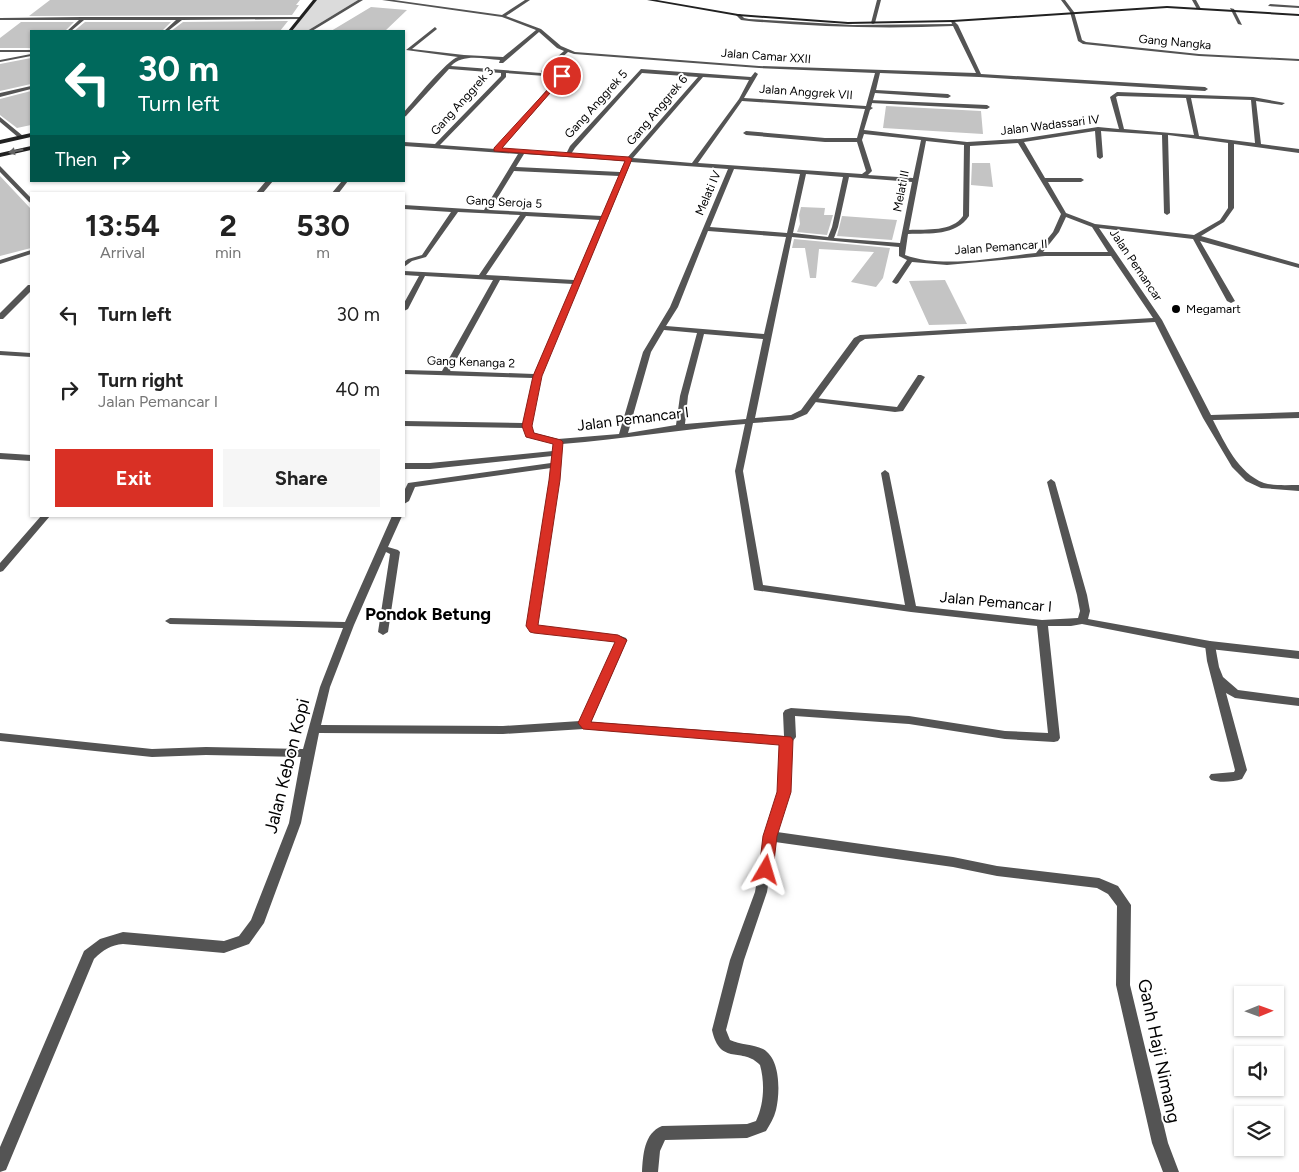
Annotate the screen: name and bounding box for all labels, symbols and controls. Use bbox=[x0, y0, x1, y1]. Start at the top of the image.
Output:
street label: Gang Nangka bbox=[1138, 32, 1212, 52]
street label: Jalan Camar XXII bbox=[721, 46, 811, 66]
text: 30 m bbox=[138, 48, 219, 90]
icon: left bbox=[55, 50, 120, 115]
pin bbox=[541, 55, 583, 97]
icon: arrive bbox=[548, 62, 576, 90]
street label: Gang Anggrek 3 bbox=[428, 64, 496, 138]
street label: Gang Anggrek 5 bbox=[562, 67, 630, 141]
street label: Gang Anggrek 6 bbox=[624, 72, 690, 148]
street label: Jalan Anggrek VII bbox=[759, 82, 853, 102]
text: Turn left bbox=[138, 90, 220, 117]
street label: Jalan Wadassari IV bbox=[1000, 112, 1101, 138]
icon: right bbox=[107, 145, 135, 173]
one-way arrow bbox=[8, 147, 23, 155]
text: Then bbox=[55, 148, 97, 171]
street label: Melati IV bbox=[692, 168, 724, 218]
street label: Melati II bbox=[890, 169, 912, 213]
street label: Gang Seroja 5 bbox=[466, 193, 542, 211]
text: 13:54 bbox=[85, 207, 160, 244]
text: 2 bbox=[219, 207, 237, 244]
text: 530 bbox=[296, 207, 350, 244]
street label: Jalan Pemancar bbox=[1107, 226, 1165, 304]
street label: Jalan Pemancar II bbox=[954, 237, 1048, 257]
text: Arrival bbox=[100, 243, 145, 262]
text: min bbox=[215, 243, 241, 262]
text: m bbox=[316, 243, 330, 262]
icon: left bbox=[55, 301, 83, 329]
place label: Megamart bbox=[1186, 302, 1241, 316]
text: Turn left bbox=[98, 303, 172, 326]
text: 30 m bbox=[337, 303, 380, 326]
marker: Megamart bbox=[1170, 303, 1182, 315]
street label: Gang Kenanga 2 bbox=[427, 353, 515, 371]
text: Turn right bbox=[98, 369, 184, 392]
icon: right bbox=[55, 376, 83, 404]
text: 40 m bbox=[335, 378, 380, 401]
text: Jalan Pemancar I bbox=[98, 392, 218, 411]
street label: Jalan Pemancar I bbox=[576, 403, 690, 435]
button: Exit bbox=[55, 449, 213, 507]
button: Share bbox=[223, 449, 380, 507]
street label: Jalan Pemancar I bbox=[939, 588, 1053, 616]
district label: Pondok Betung bbox=[365, 603, 491, 625]
street label: Jalan Kebon Kopi bbox=[260, 696, 314, 836]
position arrow bbox=[739, 843, 791, 895]
street label: Ganh Haji Nimang bbox=[1133, 977, 1185, 1125]
north arrow bbox=[1234, 986, 1284, 1036]
map controls bbox=[1234, 986, 1284, 1156]
button: sound bbox=[1234, 1046, 1284, 1096]
button: layers bbox=[1234, 1106, 1284, 1156]

